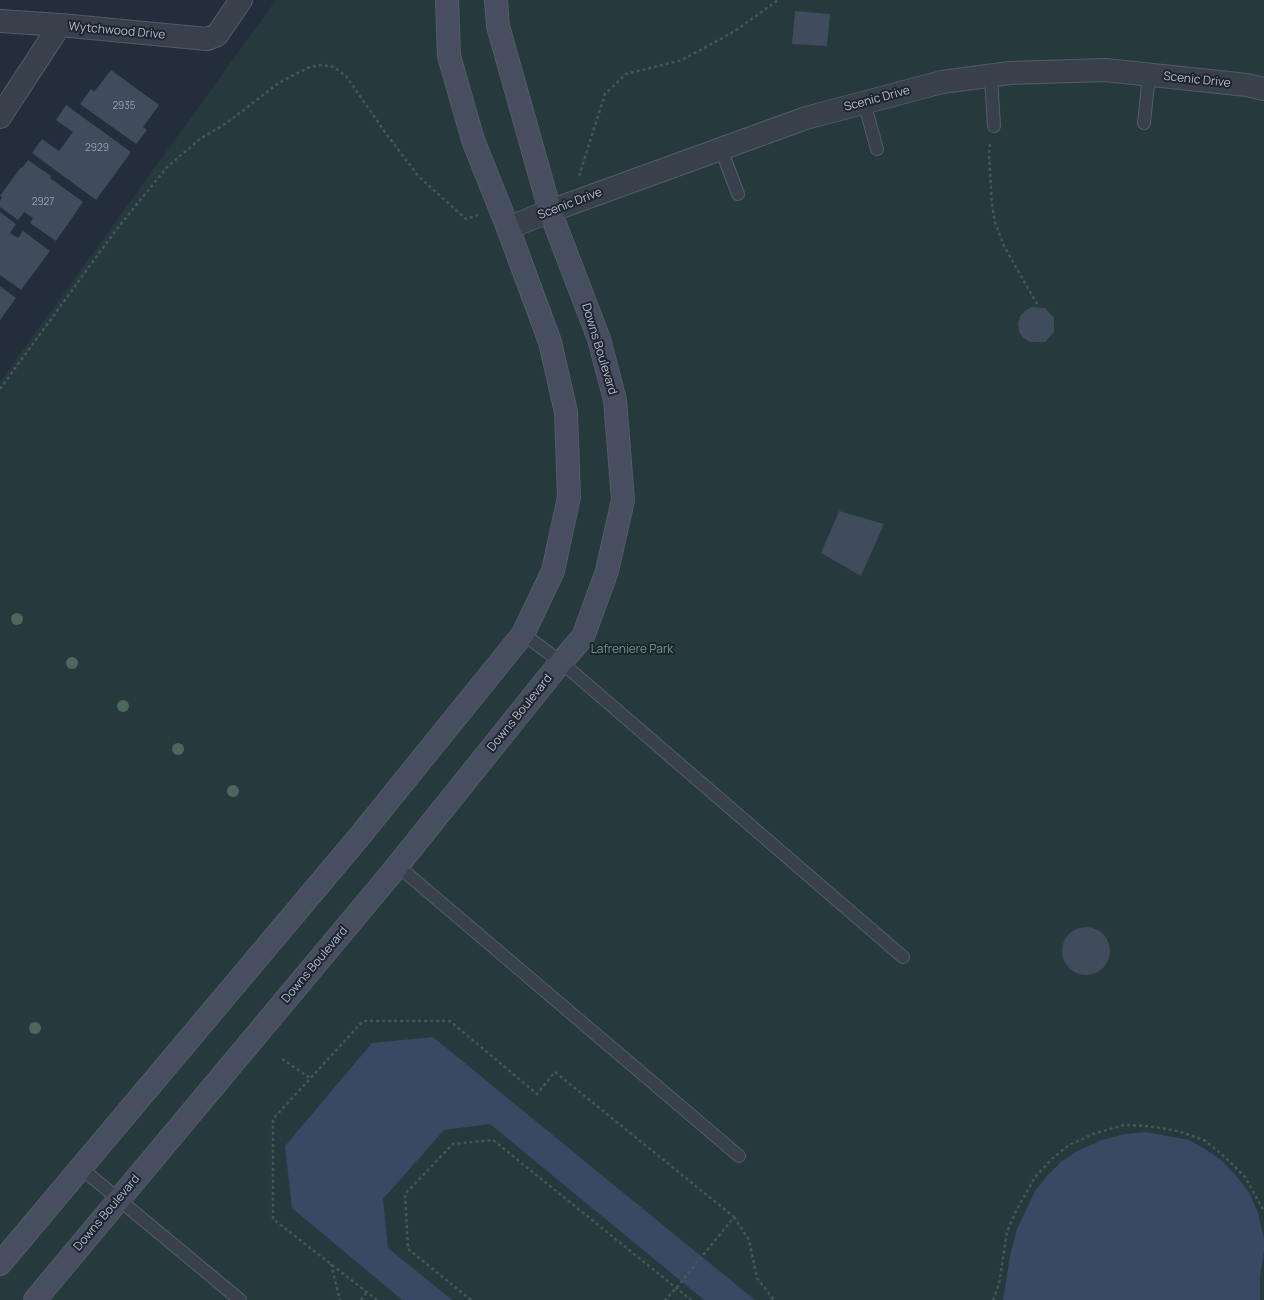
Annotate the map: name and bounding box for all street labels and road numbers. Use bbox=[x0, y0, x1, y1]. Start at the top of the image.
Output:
street label: Wytchwood Drive bbox=[68, 20, 166, 42]
street label: Scenic Drive bbox=[1163, 69, 1231, 91]
street label: Scenic Drive bbox=[842, 83, 912, 115]
street label: Scenic Drive bbox=[536, 185, 604, 223]
street label: Downs Boulevard bbox=[578, 302, 620, 396]
street label: Downs Boulevard bbox=[485, 672, 555, 754]
street label: Downs Boulevard bbox=[279, 924, 351, 1006]
street label: Downs Boulevard bbox=[71, 1172, 143, 1254]

